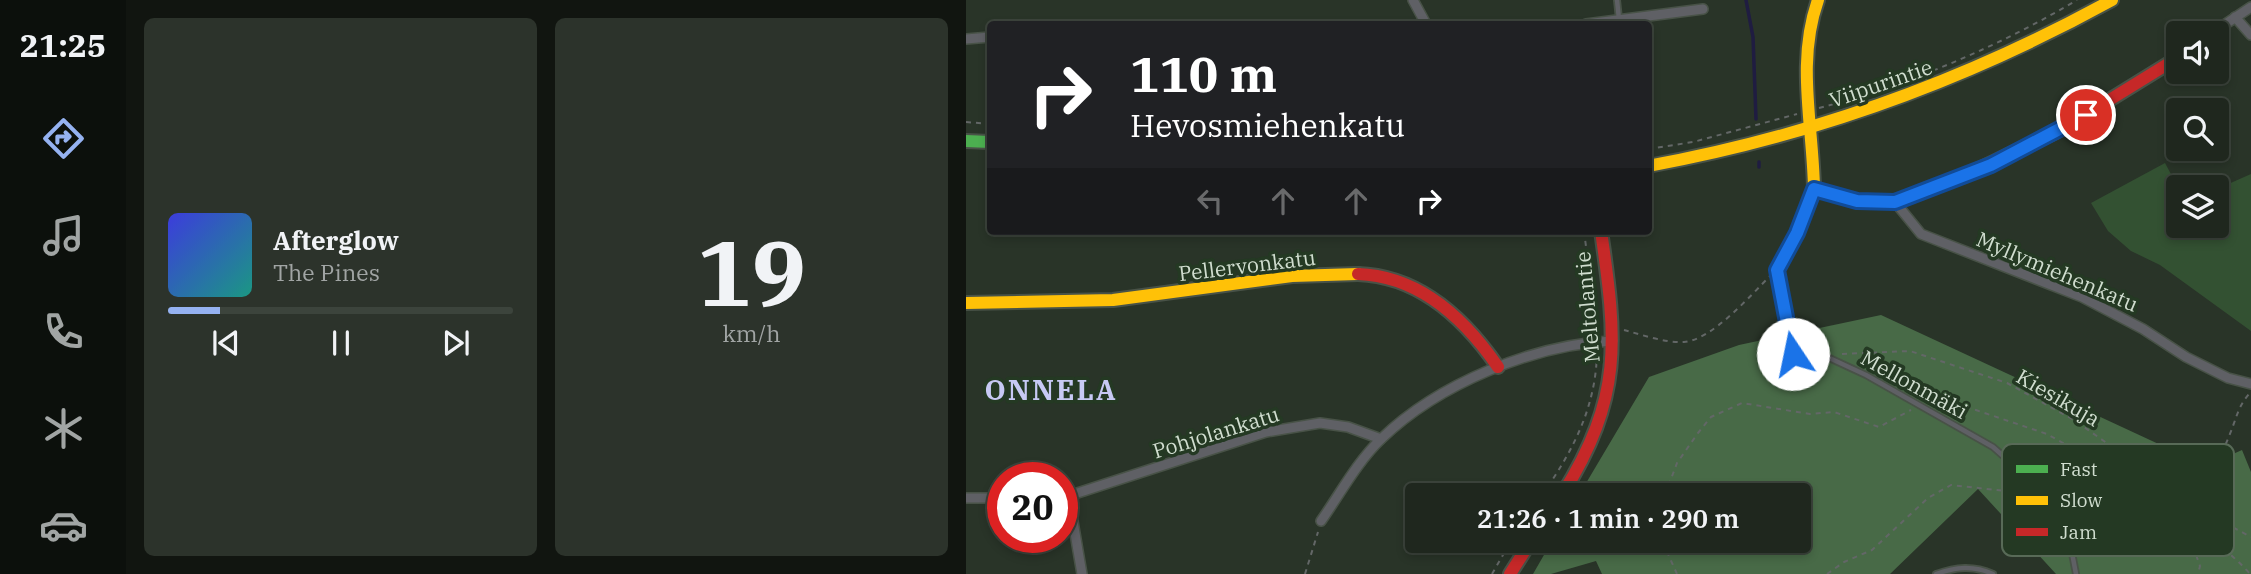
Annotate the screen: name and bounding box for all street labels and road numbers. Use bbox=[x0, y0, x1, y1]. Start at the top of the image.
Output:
street label: Viipurintie bbox=[1825, 52, 1936, 114]
street label: Myllymiehenkatu bbox=[1972, 224, 2142, 318]
street label: Pellervonkatu bbox=[1177, 243, 1317, 287]
street label: Meltolantie bbox=[1568, 250, 1606, 364]
street label: Mellonmäki bbox=[1856, 343, 1973, 425]
street label: Kiesikuja bbox=[2011, 362, 2106, 432]
street label: Pohjolankatu bbox=[1149, 400, 1282, 465]

